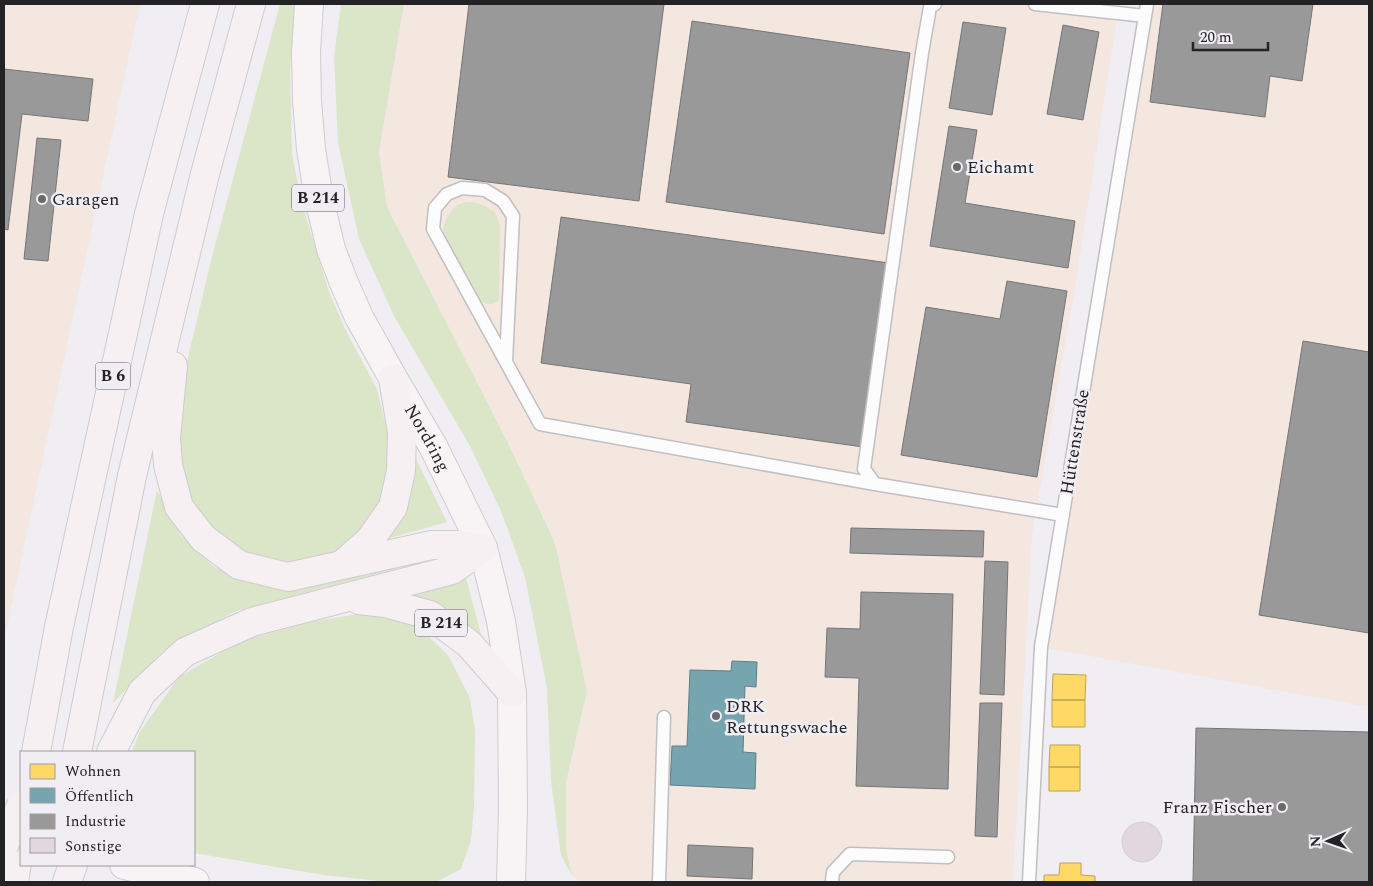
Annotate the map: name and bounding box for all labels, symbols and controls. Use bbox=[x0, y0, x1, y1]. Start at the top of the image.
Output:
scale bar bbox=[1193, 20, 1268, 52]
text: 20 m bbox=[1200, 26, 1232, 49]
place label: Eichamt bbox=[967, 154, 1034, 181]
marker: Eichamt bbox=[951, 161, 963, 173]
road number: B 214 bbox=[292, 184, 344, 212]
place label: Garagen bbox=[52, 186, 120, 213]
marker: Garagen bbox=[36, 193, 48, 205]
road number: B 6 bbox=[96, 362, 130, 390]
street label: Hüttenstraße bbox=[1053, 387, 1097, 497]
street label: Nordring bbox=[398, 399, 457, 477]
road number: B 214 bbox=[415, 610, 467, 636]
place label: DRK Rettungswache bbox=[726, 693, 847, 741]
marker: DRK Rettungswache bbox=[710, 710, 722, 722]
legend bbox=[20, 751, 195, 866]
text: Wohnen bbox=[65, 760, 121, 783]
text: Öffentlich bbox=[65, 785, 134, 808]
place label: Franz Fischer bbox=[1163, 794, 1272, 821]
marker: Franz Fischer bbox=[1276, 801, 1288, 813]
text: Industrie bbox=[65, 810, 126, 833]
north arrow bbox=[1303, 816, 1353, 866]
text: Sonstige bbox=[65, 835, 122, 858]
text: N bbox=[1305, 835, 1326, 848]

